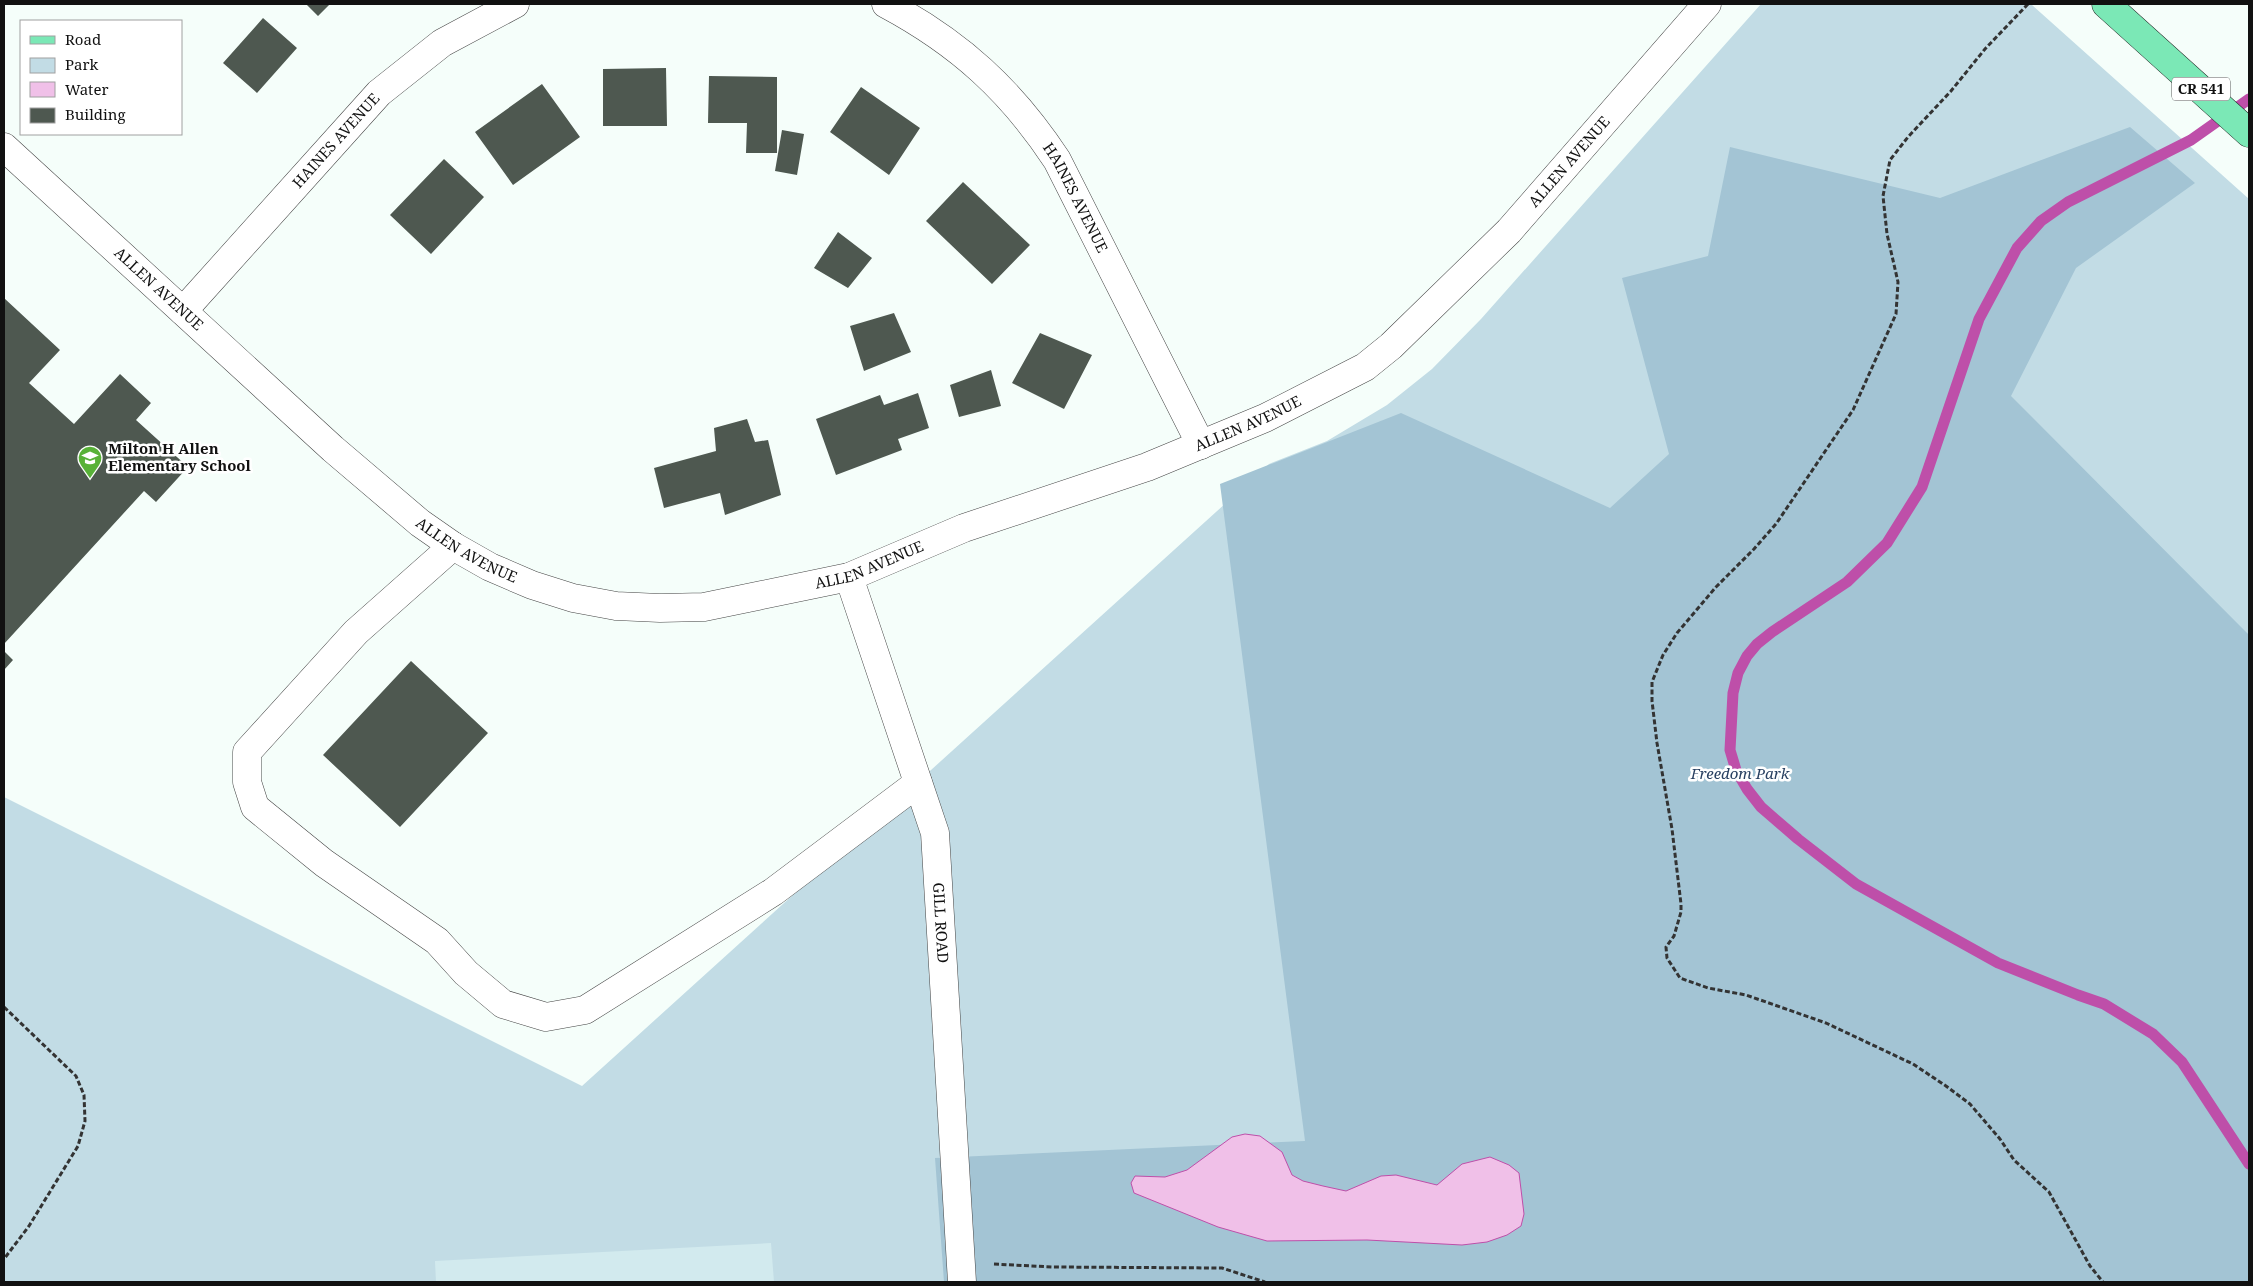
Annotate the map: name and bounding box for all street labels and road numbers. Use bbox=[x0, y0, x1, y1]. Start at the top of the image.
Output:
road number: CR 541 bbox=[2172, 78, 2230, 100]
street label: HAINES AVENUE bbox=[287, 88, 383, 192]
street label: ALLEN AVENUE bbox=[1523, 111, 1614, 211]
street label: HAINES AVENUE bbox=[1039, 138, 1113, 256]
street label: ALLEN AVENUE bbox=[110, 242, 208, 334]
street label: ALLEN AVENUE bbox=[1191, 390, 1304, 455]
street label: ALLEN AVENUE bbox=[412, 512, 521, 587]
street label: ALLEN AVENUE bbox=[813, 535, 926, 593]
street label: GILL ROAD bbox=[929, 882, 954, 964]

